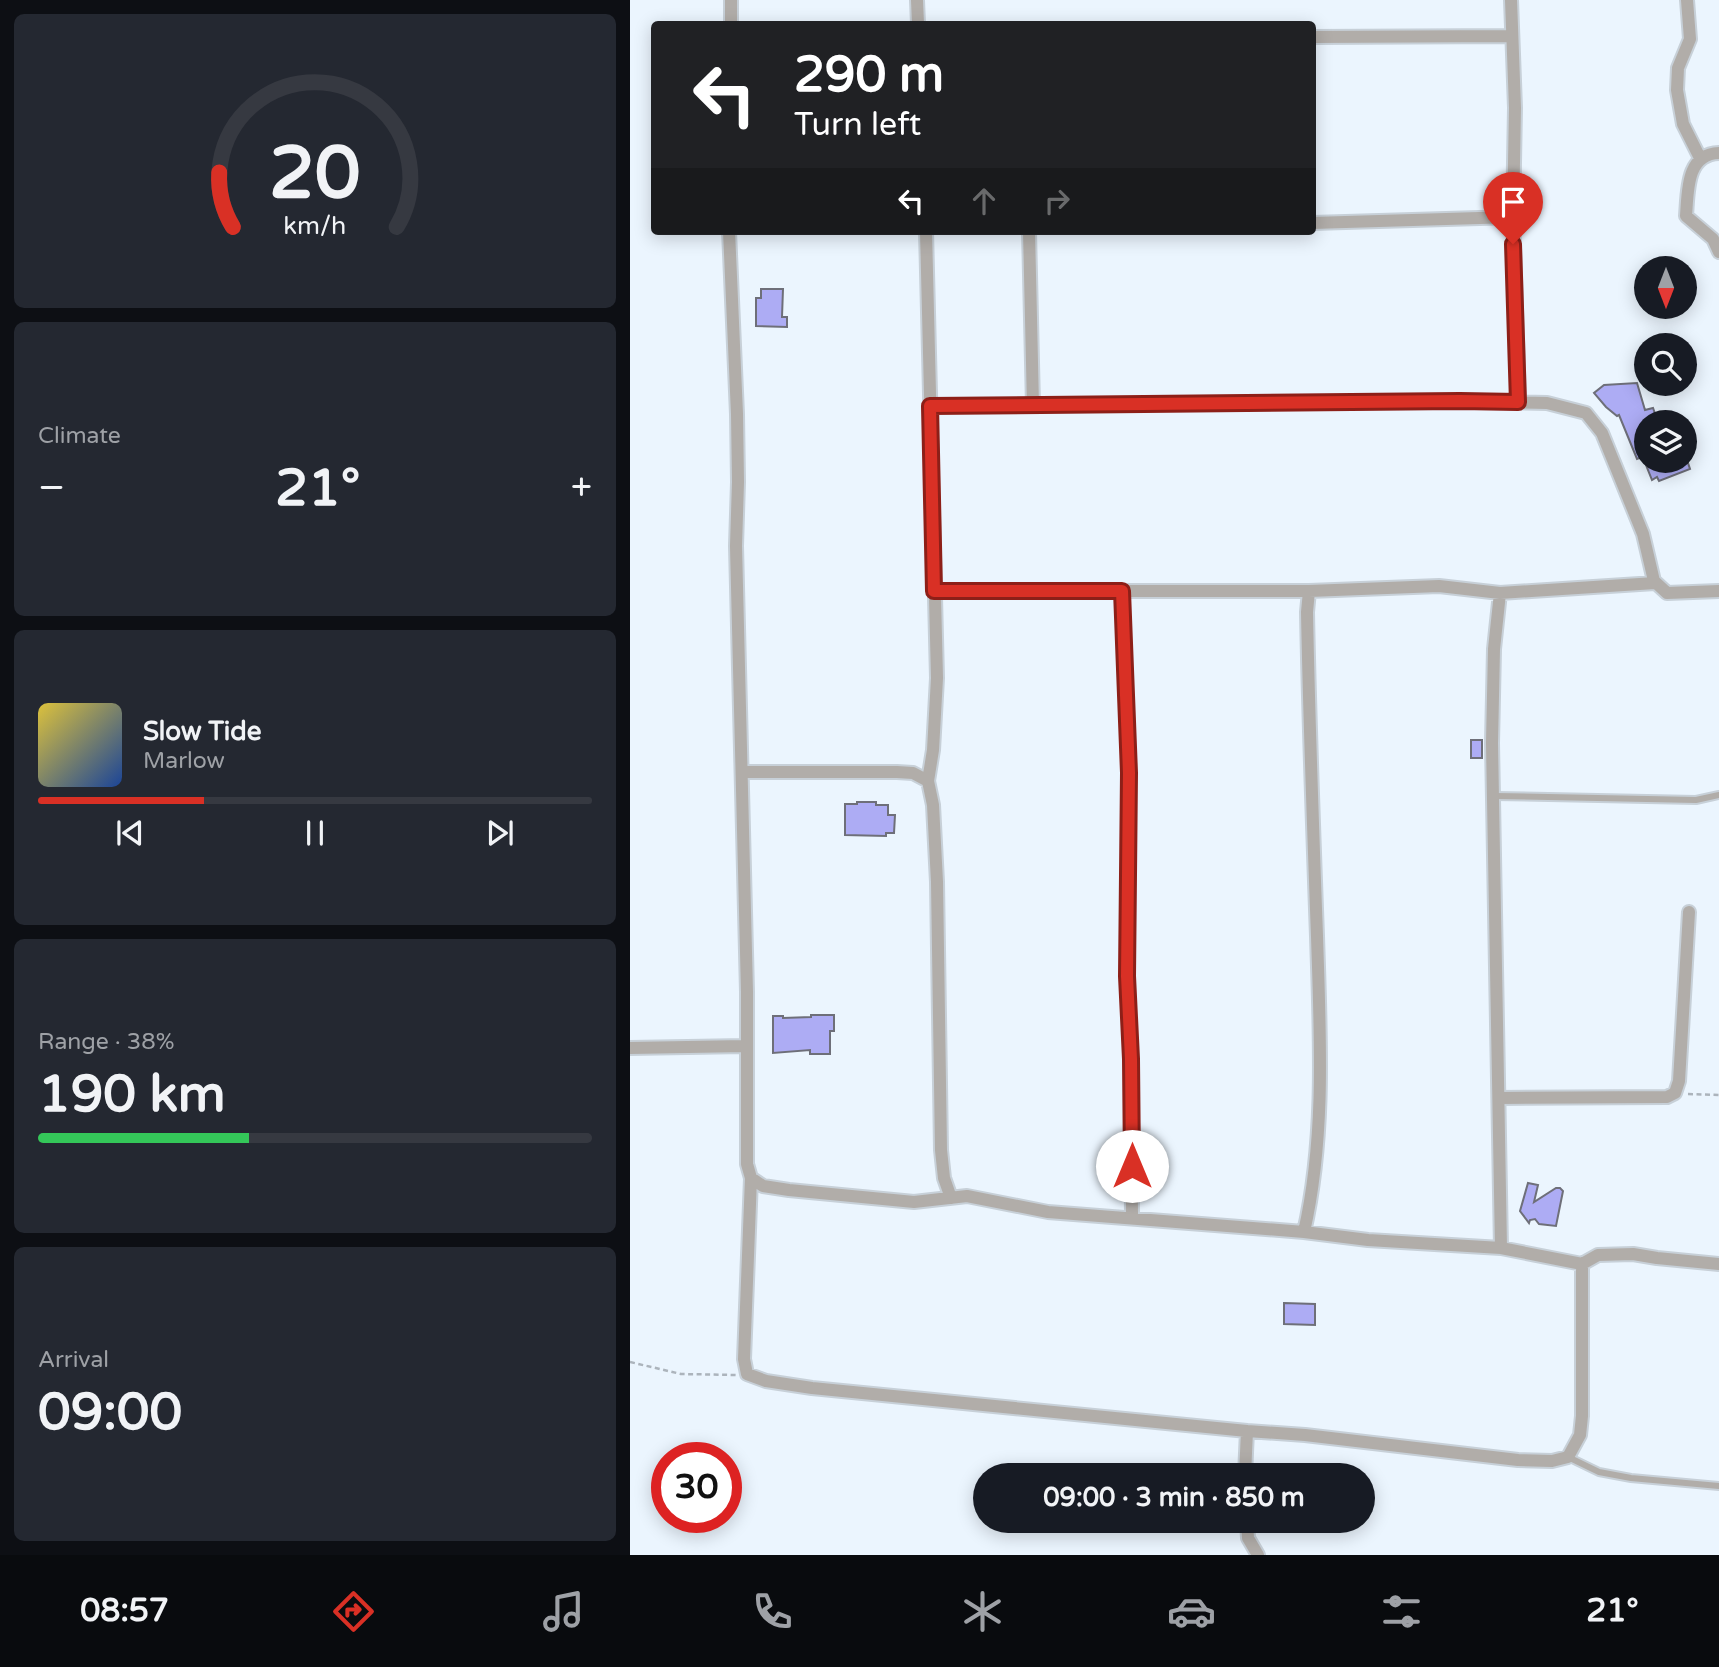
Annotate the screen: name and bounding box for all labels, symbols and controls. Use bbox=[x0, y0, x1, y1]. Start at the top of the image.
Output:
text: 290 m bbox=[794, 46, 944, 105]
icon: left bbox=[679, 49, 770, 140]
text: Turn left bbox=[794, 106, 921, 144]
text: 20 bbox=[269, 130, 361, 218]
pin bbox=[1483, 172, 1543, 244]
icon: left bbox=[892, 182, 930, 220]
icon: ahead bbox=[965, 182, 1003, 220]
icon: right bbox=[1038, 182, 1076, 220]
icon: arrive bbox=[1494, 183, 1532, 221]
text: km/h bbox=[284, 211, 346, 241]
north arrow bbox=[1634, 256, 1698, 318]
map controls bbox=[1634, 256, 1697, 473]
button: search bbox=[1634, 333, 1697, 396]
button: layers bbox=[1634, 410, 1697, 473]
text: Climate bbox=[38, 422, 121, 450]
text: 21° bbox=[275, 457, 360, 520]
text: − bbox=[38, 465, 65, 511]
text: + bbox=[571, 465, 592, 511]
text: Slow Tide bbox=[143, 716, 261, 747]
text: Marlow bbox=[143, 747, 225, 775]
icon: previous bbox=[111, 814, 149, 852]
icon: pause bbox=[296, 814, 334, 852]
icon: next bbox=[481, 814, 519, 852]
text: Range · 38% bbox=[38, 1028, 174, 1056]
text: 190 km bbox=[38, 1063, 226, 1126]
position arrow bbox=[1095, 1129, 1169, 1203]
text: Arrival bbox=[38, 1346, 109, 1374]
text: 09:00 bbox=[38, 1381, 182, 1444]
speed limit sign: 30 bbox=[651, 1442, 742, 1533]
text: 09:00 · 3 min · 850 m bbox=[1043, 1482, 1305, 1513]
icon: directions bbox=[329, 1587, 378, 1636]
icon: music bbox=[539, 1587, 588, 1636]
icon: phone bbox=[748, 1587, 797, 1636]
icon: climate bbox=[958, 1587, 1007, 1636]
icon: car bbox=[1167, 1587, 1216, 1636]
icon: filters bbox=[1377, 1587, 1426, 1636]
text: 08:57 bbox=[80, 1592, 169, 1630]
text: 21° bbox=[1586, 1592, 1639, 1630]

